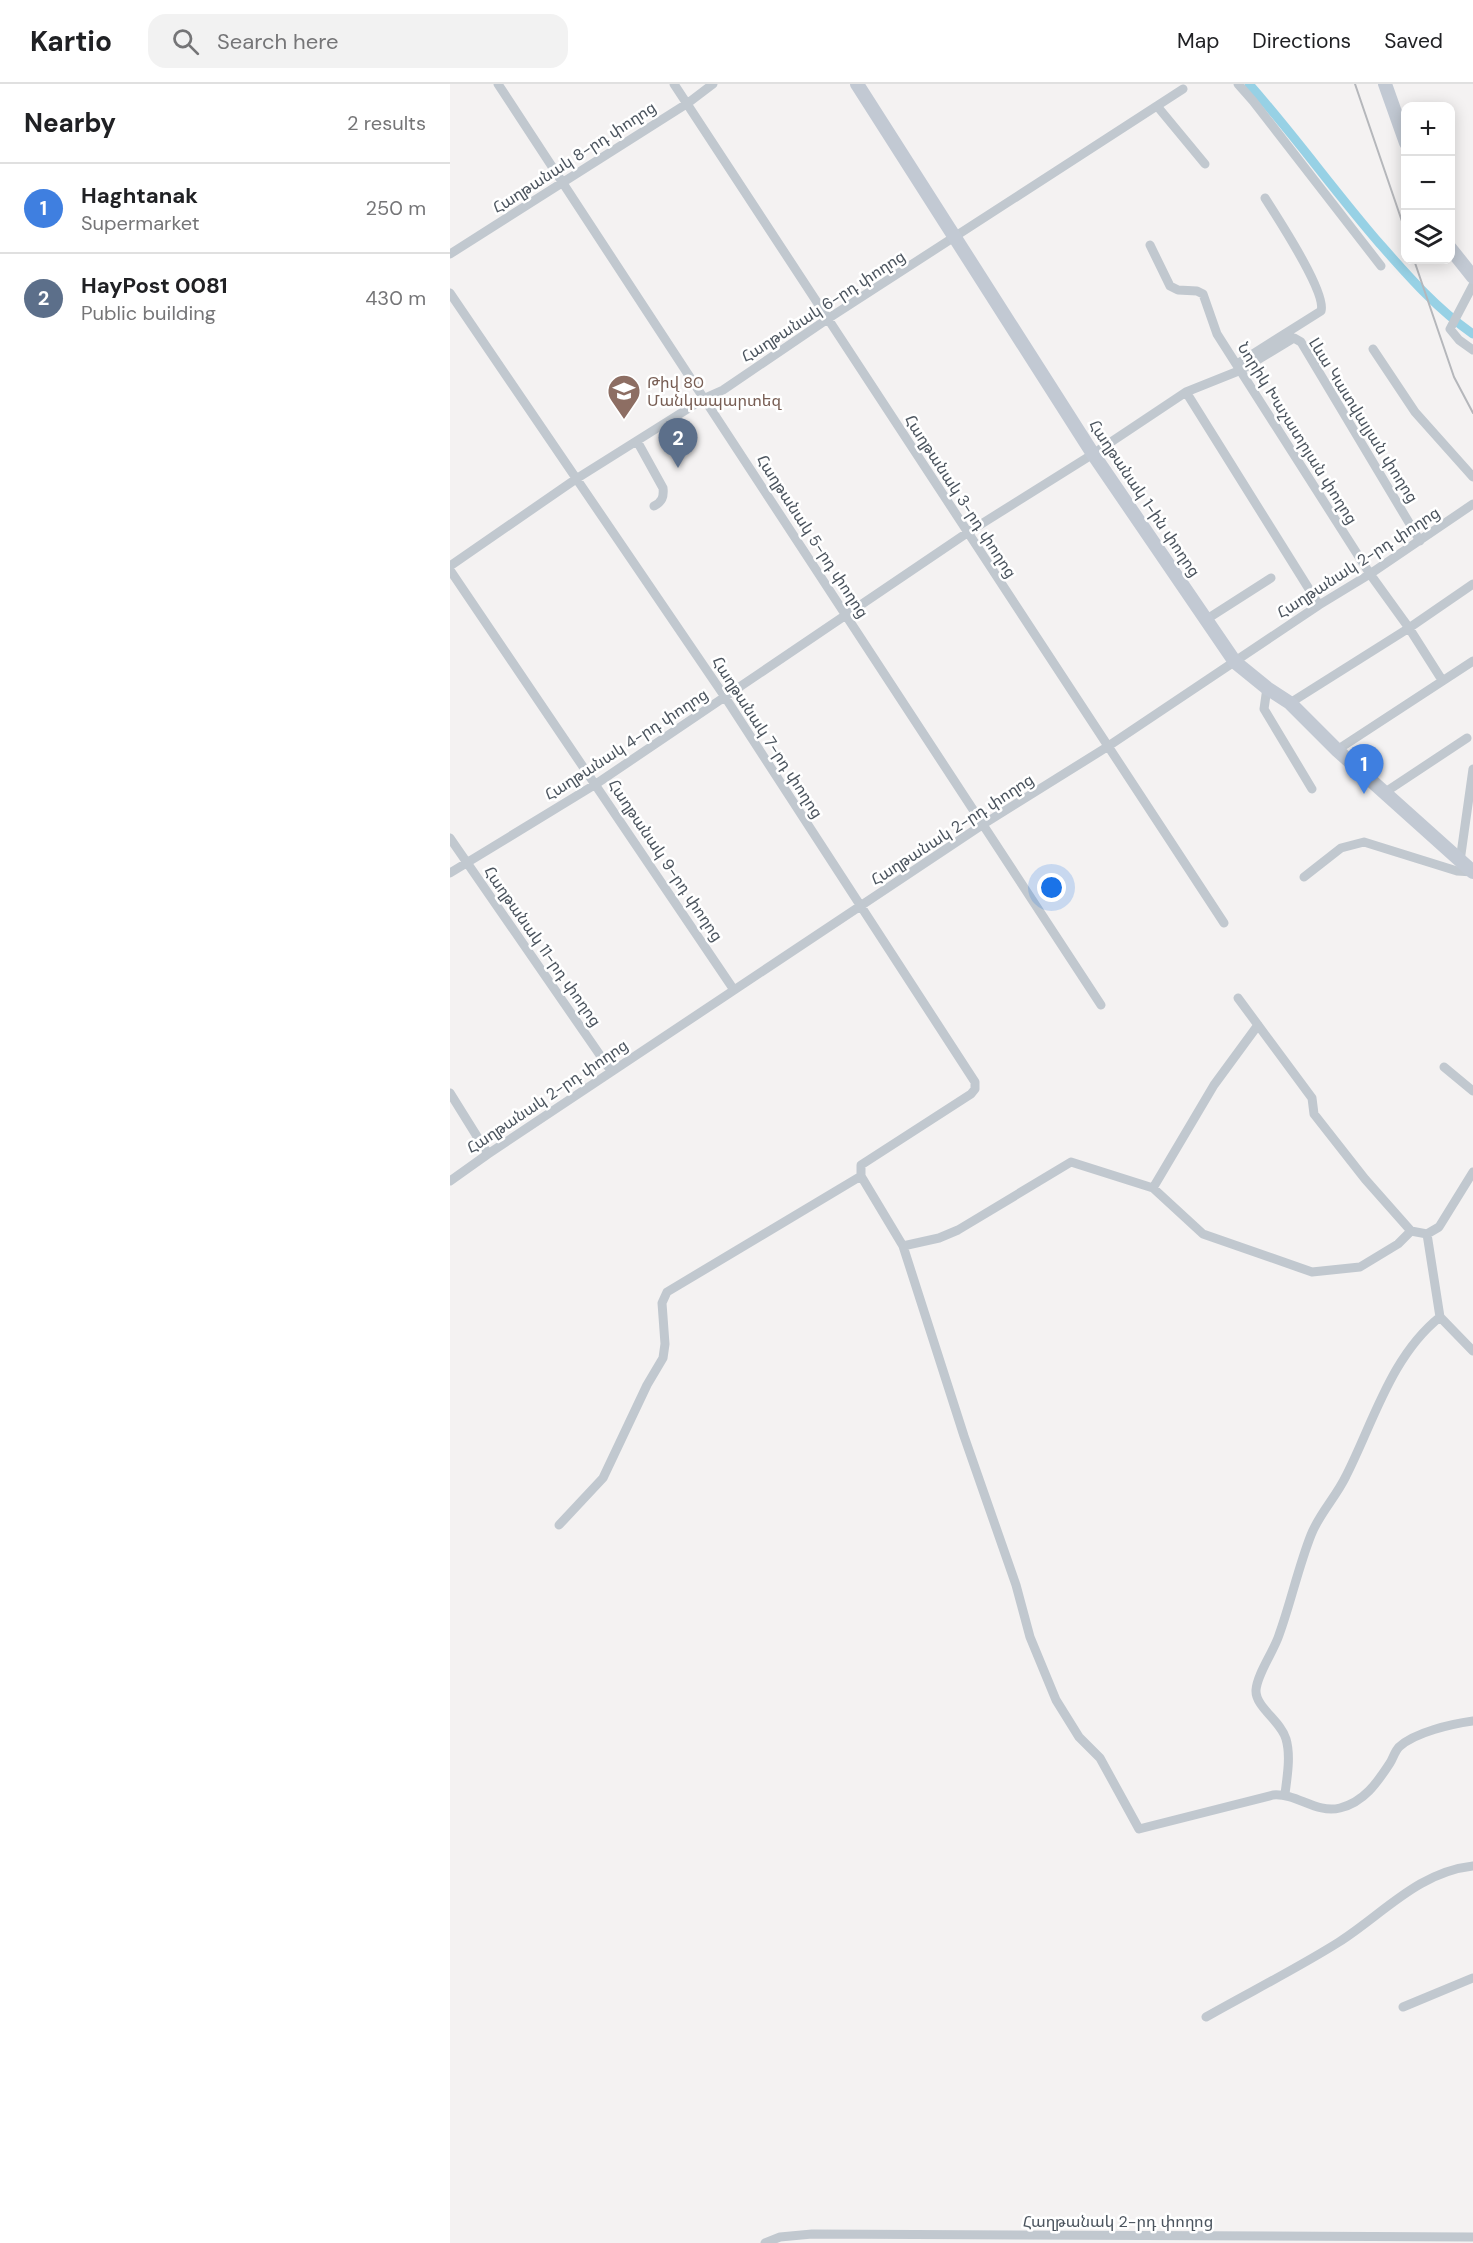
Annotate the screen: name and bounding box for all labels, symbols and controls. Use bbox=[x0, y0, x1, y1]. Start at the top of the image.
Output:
search box bbox=[148, 14, 568, 68]
text: Kartio bbox=[30, 23, 112, 60]
icon: search bbox=[169, 25, 202, 58]
text: Search here bbox=[217, 27, 338, 56]
text: Map bbox=[1177, 27, 1219, 55]
text: Directions bbox=[1252, 27, 1351, 55]
text: Saved bbox=[1384, 27, 1443, 55]
street label: Հաղթանակ 8-րդ փողոց bbox=[488, 97, 660, 218]
map controls bbox=[1401, 102, 1455, 264]
button: + bbox=[1401, 102, 1455, 156]
text: Nearby bbox=[24, 106, 116, 140]
text: 2 results bbox=[347, 110, 426, 136]
button: − bbox=[1401, 156, 1455, 210]
text: Haghtanak bbox=[81, 181, 198, 210]
text: 1 bbox=[40, 195, 47, 221]
text: 250 m bbox=[365, 195, 426, 221]
text: Supermarket bbox=[81, 210, 200, 236]
button: layers bbox=[1401, 210, 1455, 264]
street label: Հաղթանակ 6-րդ փողոց bbox=[737, 246, 909, 367]
text: HayPost 0081 bbox=[81, 271, 227, 300]
text: 2 bbox=[38, 285, 49, 311]
text: 430 m bbox=[365, 285, 426, 311]
text: Public building bbox=[81, 300, 216, 326]
street label: Լևա Կատվալյան փողոց bbox=[1304, 334, 1423, 507]
street label: Նորիկ Խաչատրյան փողոց bbox=[1233, 338, 1362, 528]
place label: Թիվ 80 Մանկապարտեզ bbox=[647, 372, 782, 411]
school or university icon: Թիվ 80 Մանկապարտեզ bbox=[606, 373, 642, 420]
street label: Հաղթանակ 3-րդ փողոց bbox=[900, 411, 1021, 582]
street label: Հաղթանակ 1-ին փողոց bbox=[1084, 415, 1205, 581]
pin: 2 bbox=[658, 418, 698, 468]
street label: Հաղթանակ 5-րդ փողոց bbox=[752, 450, 873, 622]
street label: Հաղթանակ 2-րդ փողոց bbox=[1273, 502, 1444, 623]
street label: Հաղթանակ 7-րդ փողոց bbox=[707, 652, 828, 822]
street label: Հաղթանակ 4-րդ փողոց bbox=[540, 684, 712, 805]
pin: 1 bbox=[1344, 744, 1384, 794]
street label: Հաղթանակ 2-րդ փողոց bbox=[867, 769, 1038, 890]
street label: Հաղթանակ 9-րդ փողոց bbox=[603, 775, 728, 945]
street label: Հաղթանակ 11-րդ փողոց bbox=[479, 862, 606, 1031]
your location bbox=[1037, 873, 1066, 902]
street label: Հաղթանակ 2-րդ փողոց bbox=[462, 1034, 632, 1158]
street label: Հաղթանակ 2-րդ փողոց bbox=[1023, 2211, 1213, 2232]

